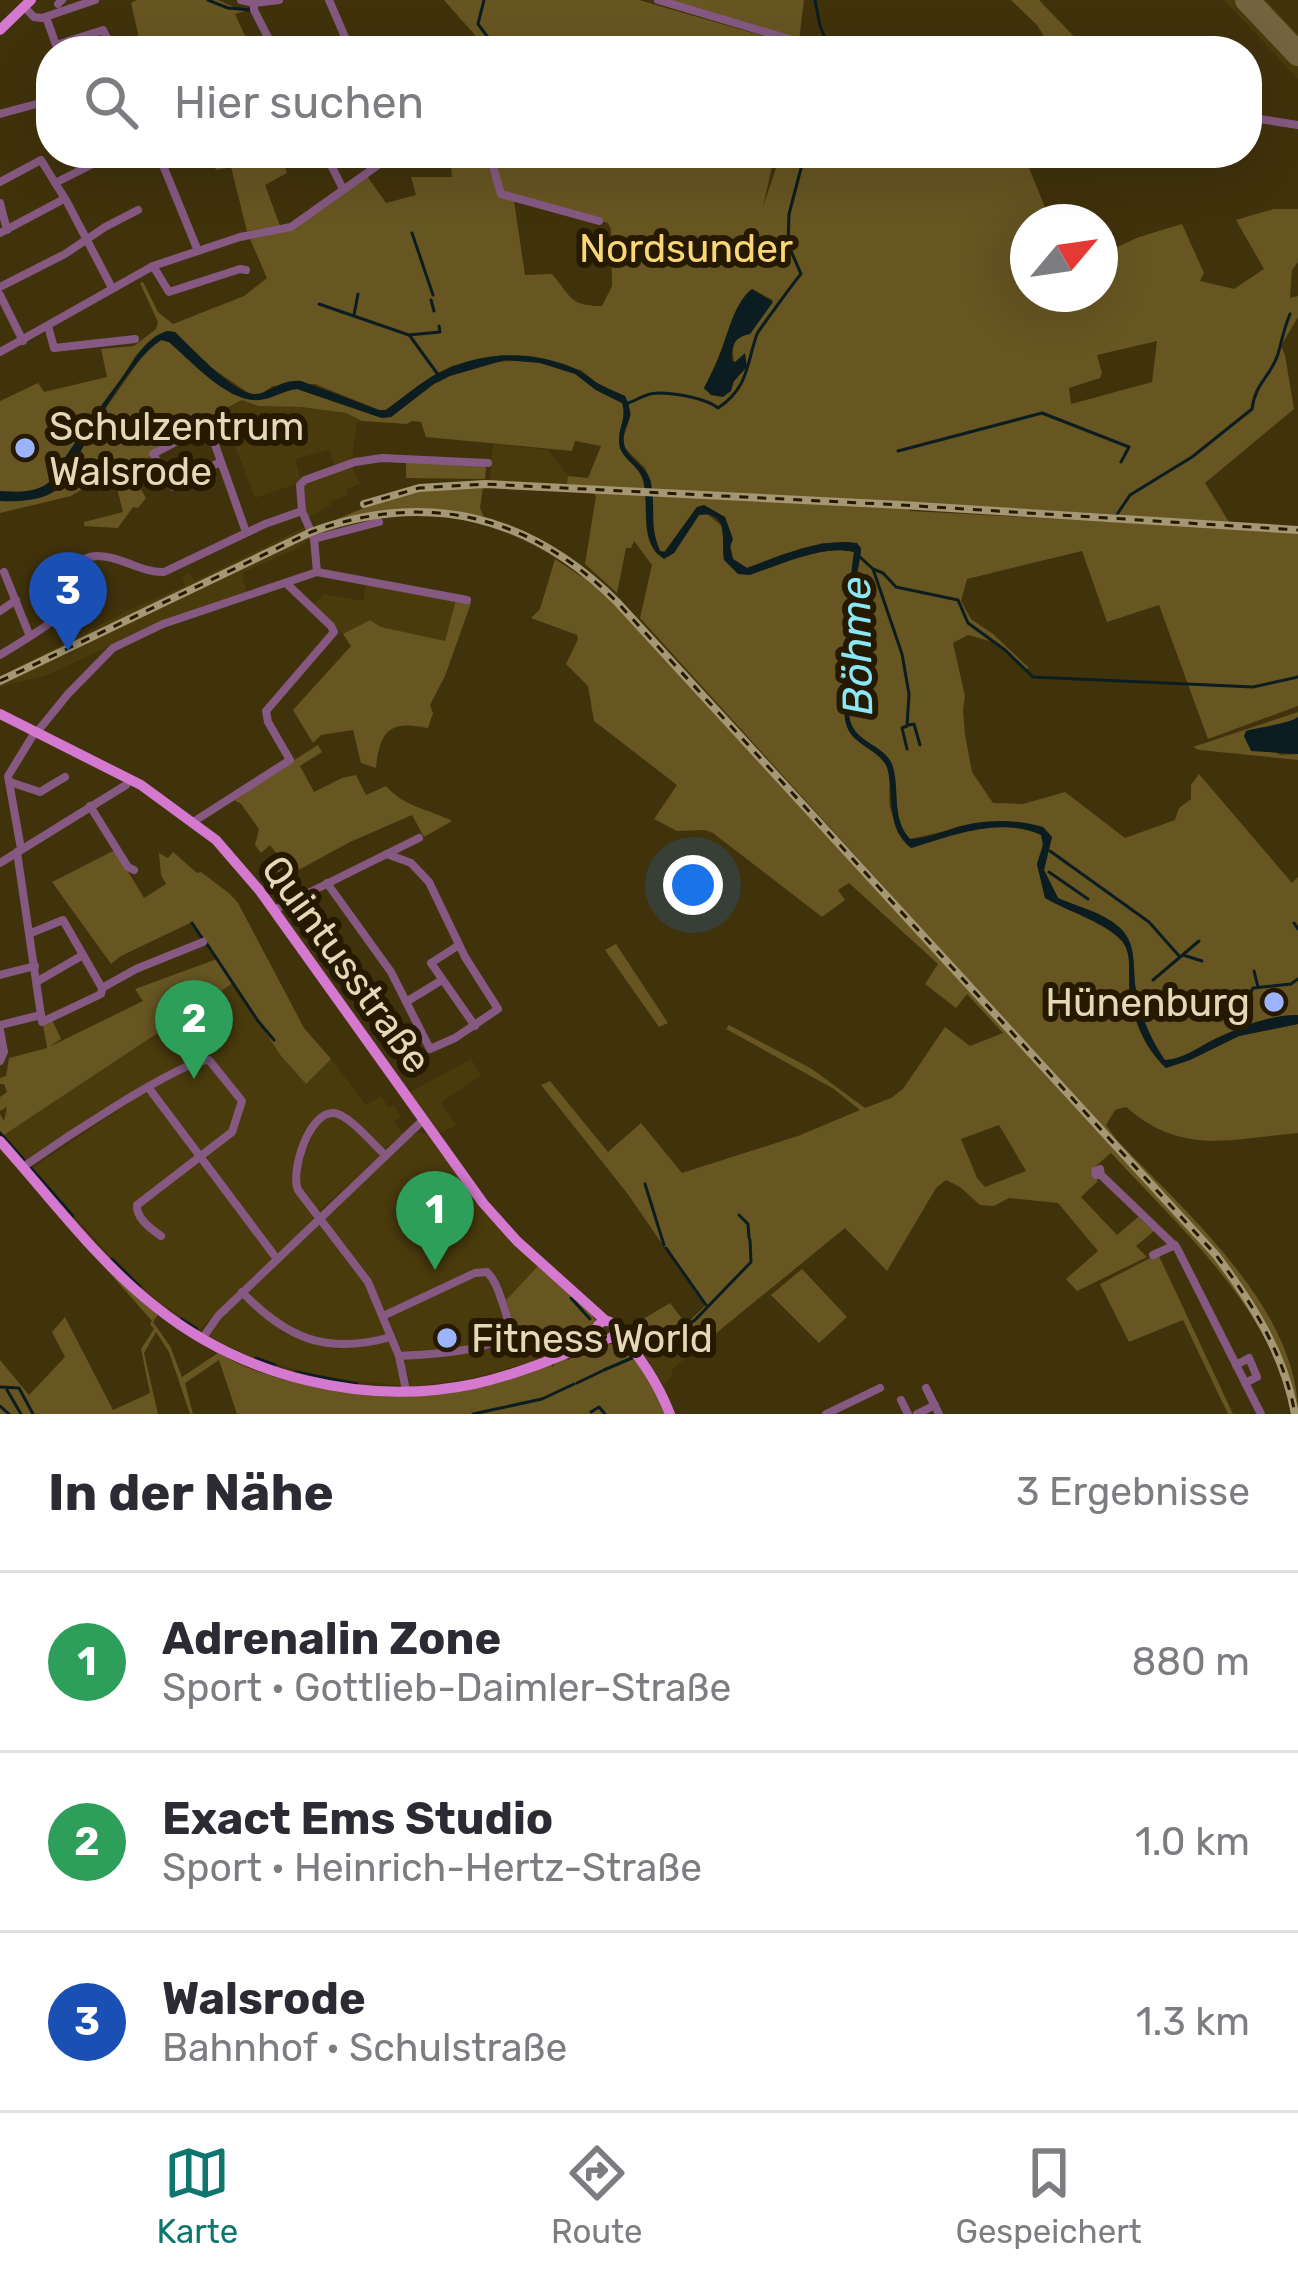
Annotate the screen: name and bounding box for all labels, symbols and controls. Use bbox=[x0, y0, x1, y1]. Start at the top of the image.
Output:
search box bbox=[36, 36, 1262, 168]
icon: search bbox=[78, 69, 144, 135]
text: Hier suchen bbox=[174, 76, 424, 129]
north arrow bbox=[1010, 204, 1118, 312]
park label: Nordsunder bbox=[579, 226, 793, 272]
place label: Schulzentrum Walsrode bbox=[49, 404, 305, 495]
marker: Schulzentrum Walsrode bbox=[12, 435, 38, 461]
pin: 3 bbox=[29, 552, 107, 651]
water label: Böhme bbox=[831, 576, 883, 716]
street label: Quintusstraße bbox=[252, 847, 440, 1082]
your location bbox=[663, 855, 723, 915]
pin: 2 bbox=[155, 980, 233, 1079]
place label: Hünenburg bbox=[1045, 980, 1250, 1026]
marker: Hünenburg bbox=[1261, 989, 1287, 1015]
pin: 1 bbox=[396, 1171, 474, 1270]
place label: Fitness World bbox=[471, 1316, 713, 1362]
marker: Fitness World bbox=[434, 1325, 460, 1351]
text: In der Nähe bbox=[48, 1462, 334, 1523]
text: 3 Ergebnisse bbox=[1016, 1469, 1250, 1515]
text: Adrenalin Zone bbox=[162, 1612, 501, 1665]
text: 1 bbox=[77, 1639, 97, 1685]
text: 880 m bbox=[1131, 1639, 1250, 1685]
text: Sport · Gottlieb-Daimler-Straße bbox=[162, 1665, 731, 1711]
text: Exact Ems Studio bbox=[162, 1792, 553, 1845]
text: 2 bbox=[74, 1819, 100, 1865]
text: 1.0 km bbox=[1135, 1819, 1250, 1865]
text: Sport · Heinrich-Hertz-Straße bbox=[162, 1845, 702, 1891]
text: Walsrode bbox=[162, 1972, 366, 2025]
text: 3 bbox=[74, 1999, 100, 2045]
text: 1.3 km bbox=[1136, 1999, 1250, 2045]
text: Bahnhof · Schulstraße bbox=[162, 2025, 567, 2071]
tab: Karte bbox=[156, 2140, 238, 2251]
tab: Route bbox=[551, 2140, 643, 2251]
tab: Gespeichert bbox=[955, 2140, 1142, 2251]

